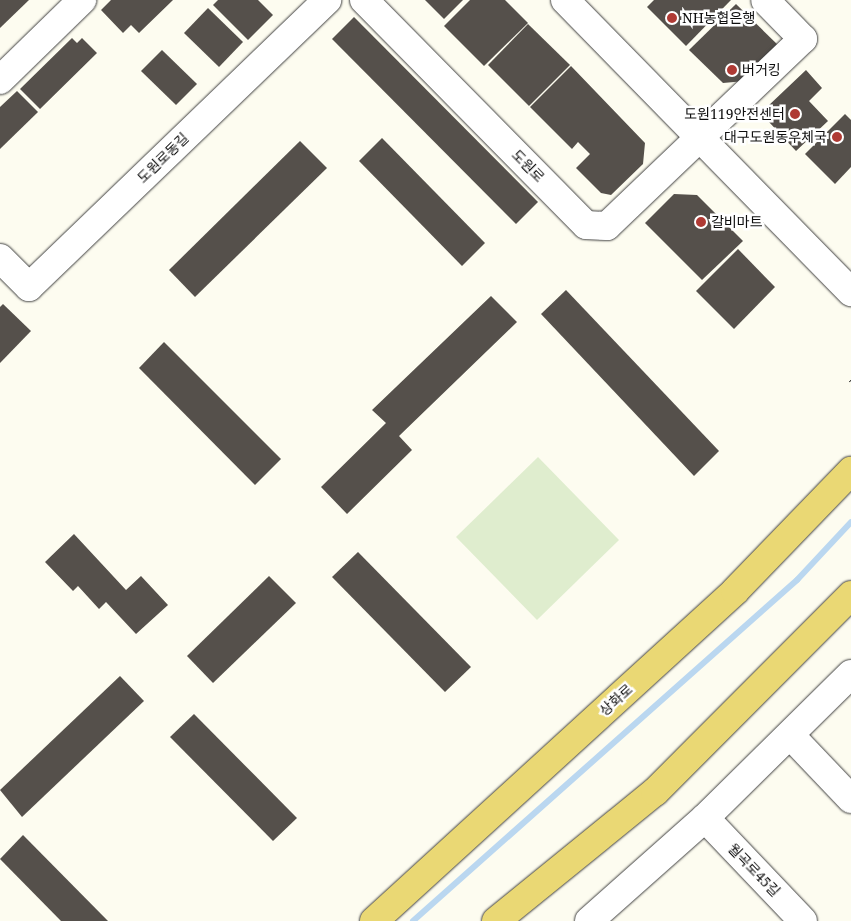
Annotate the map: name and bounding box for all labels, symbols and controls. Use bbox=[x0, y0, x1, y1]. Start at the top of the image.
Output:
place label: NH농협은행 bbox=[682, 10, 755, 26]
marker: NH농협은행 bbox=[666, 12, 678, 24]
place label: 버거킹 bbox=[742, 62, 781, 78]
marker: 버거킹 bbox=[726, 64, 738, 76]
place label: 도원119안전센터 bbox=[684, 106, 785, 122]
marker: 도원119안전센터 bbox=[789, 108, 801, 120]
place label: 대구도원동우체국 bbox=[724, 129, 827, 145]
street label: 도원로동길 bbox=[134, 130, 192, 186]
marker: 대구도원동우체국 bbox=[831, 131, 843, 143]
street label: 도원로 bbox=[508, 146, 548, 186]
place label: 갈비마트 bbox=[711, 214, 763, 230]
marker: 갈비마트 bbox=[695, 216, 707, 228]
street label: 상화로 bbox=[596, 681, 636, 719]
street label: 월곡로45길 bbox=[725, 840, 783, 900]

